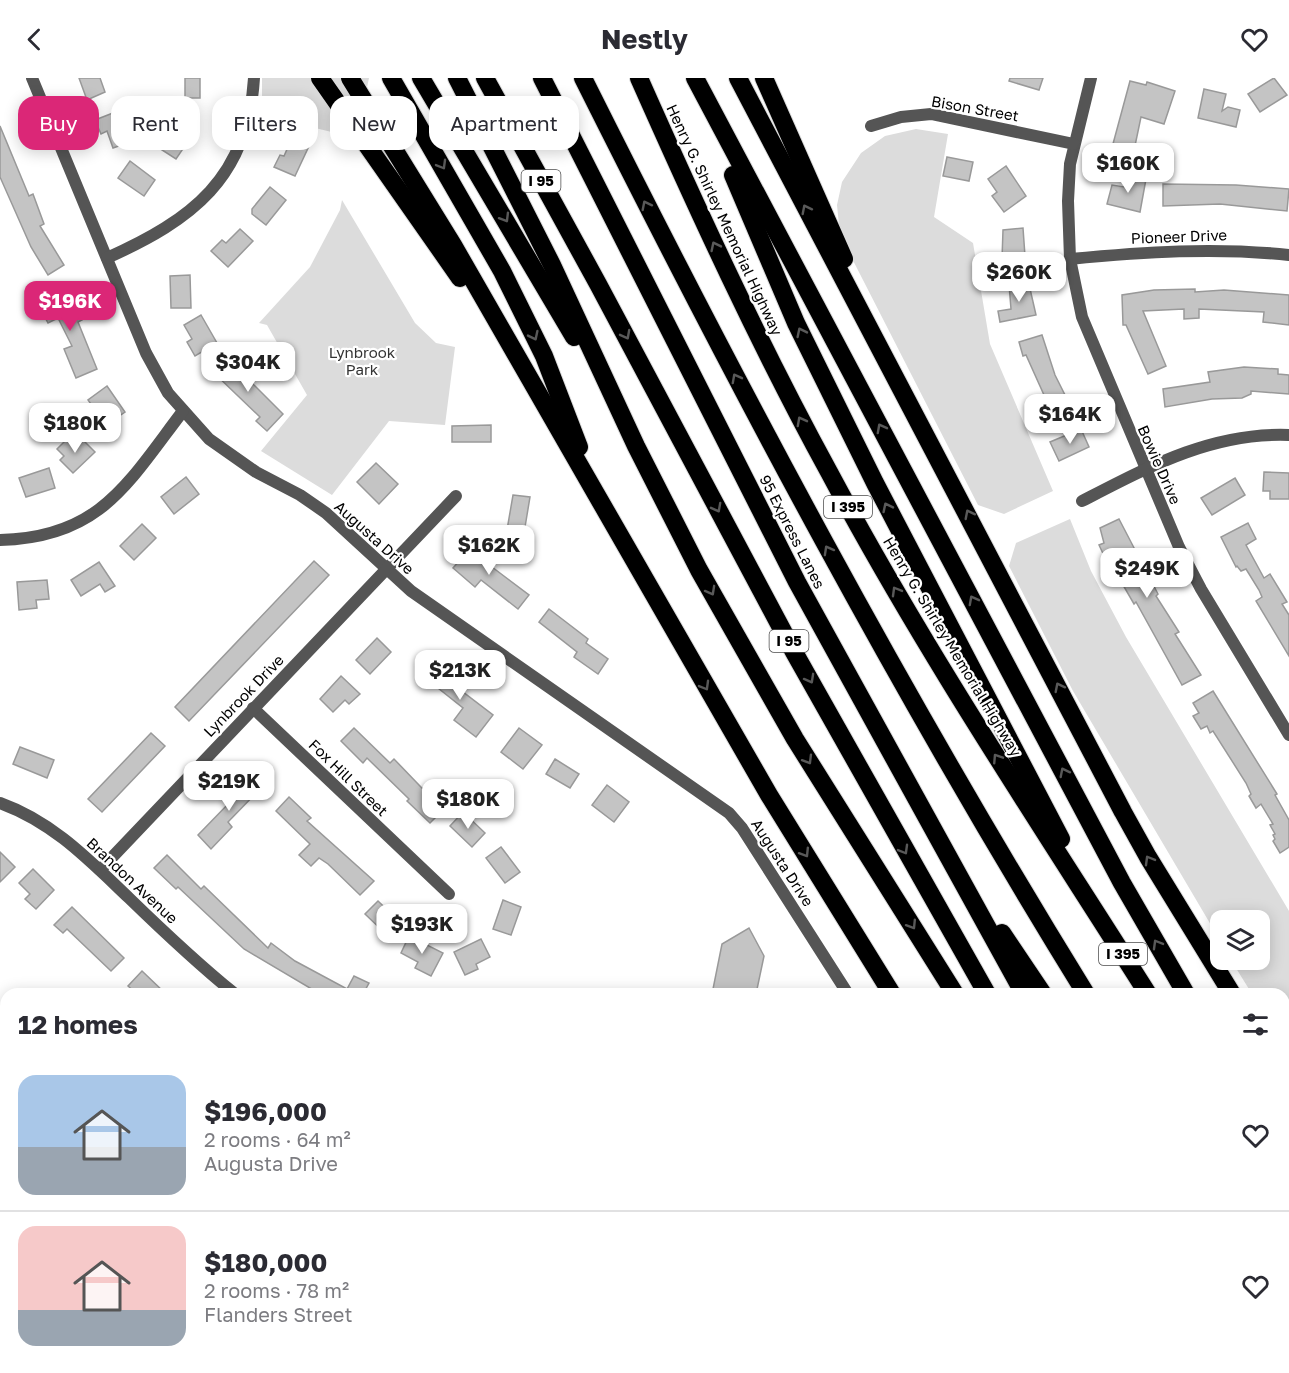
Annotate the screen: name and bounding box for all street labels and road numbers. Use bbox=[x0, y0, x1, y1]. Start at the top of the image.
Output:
street label: Bison Street bbox=[930, 91, 1020, 125]
street label: Henry G. Shirley Memorial Highway bbox=[663, 101, 787, 339]
road number: I 95 bbox=[522, 170, 560, 192]
street label: Pioneer Drive bbox=[1131, 225, 1228, 247]
street label: Bowie Drive bbox=[1134, 422, 1185, 507]
street label: 95 Express Lanes bbox=[756, 472, 829, 591]
road number: I 395 bbox=[824, 496, 872, 518]
street label: Augusta Drive bbox=[331, 497, 418, 578]
street label: Henry G. Shirley Memorial Highway bbox=[880, 533, 1026, 760]
road number: I 95 bbox=[770, 630, 808, 652]
street label: Lynbrook Drive bbox=[200, 650, 287, 740]
street label: Fox Hill Street bbox=[306, 735, 392, 819]
street label: Augusta Drive bbox=[748, 815, 818, 910]
street label: Brandon Avenue bbox=[84, 834, 182, 927]
road number: I 395 bbox=[1099, 943, 1147, 965]

